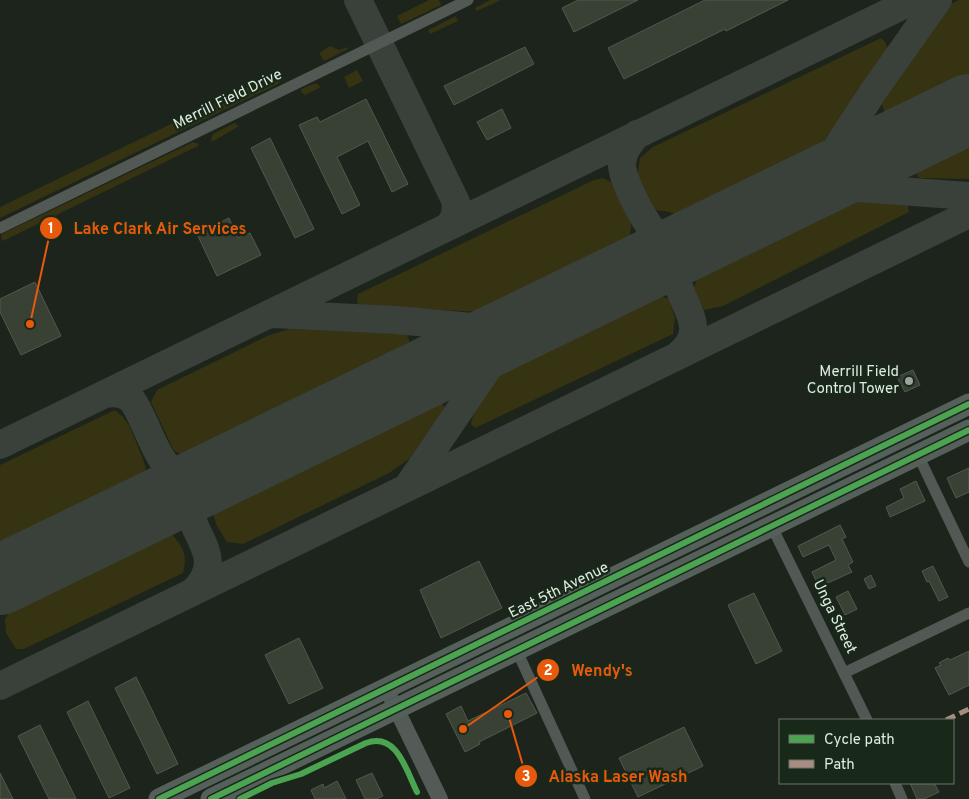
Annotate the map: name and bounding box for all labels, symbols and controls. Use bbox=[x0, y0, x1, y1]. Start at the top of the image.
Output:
street label: Merrill Field Drive bbox=[170, 65, 286, 135]
callout: Lake Clark Air Services bbox=[38, 213, 257, 244]
text: 1 bbox=[48, 220, 54, 239]
text: Lake Clark Air Services bbox=[74, 220, 247, 240]
place label: Merrill Field Control Tower bbox=[807, 363, 899, 399]
marker: Merrill Field Control Tower bbox=[903, 375, 915, 387]
street label: East 5th Avenue bbox=[506, 559, 612, 623]
street label: Unga Street bbox=[808, 577, 860, 657]
callout: Wendy's bbox=[536, 654, 642, 685]
text: 2 bbox=[543, 662, 553, 681]
text: Wendy's bbox=[571, 662, 633, 682]
legend bbox=[779, 719, 954, 784]
text: Cycle path bbox=[824, 731, 895, 750]
text: Path bbox=[824, 756, 855, 775]
callout: Alaska Laser Wash bbox=[514, 760, 698, 791]
text: 3 bbox=[522, 768, 531, 787]
text: Alaska Laser Wash bbox=[548, 768, 688, 788]

